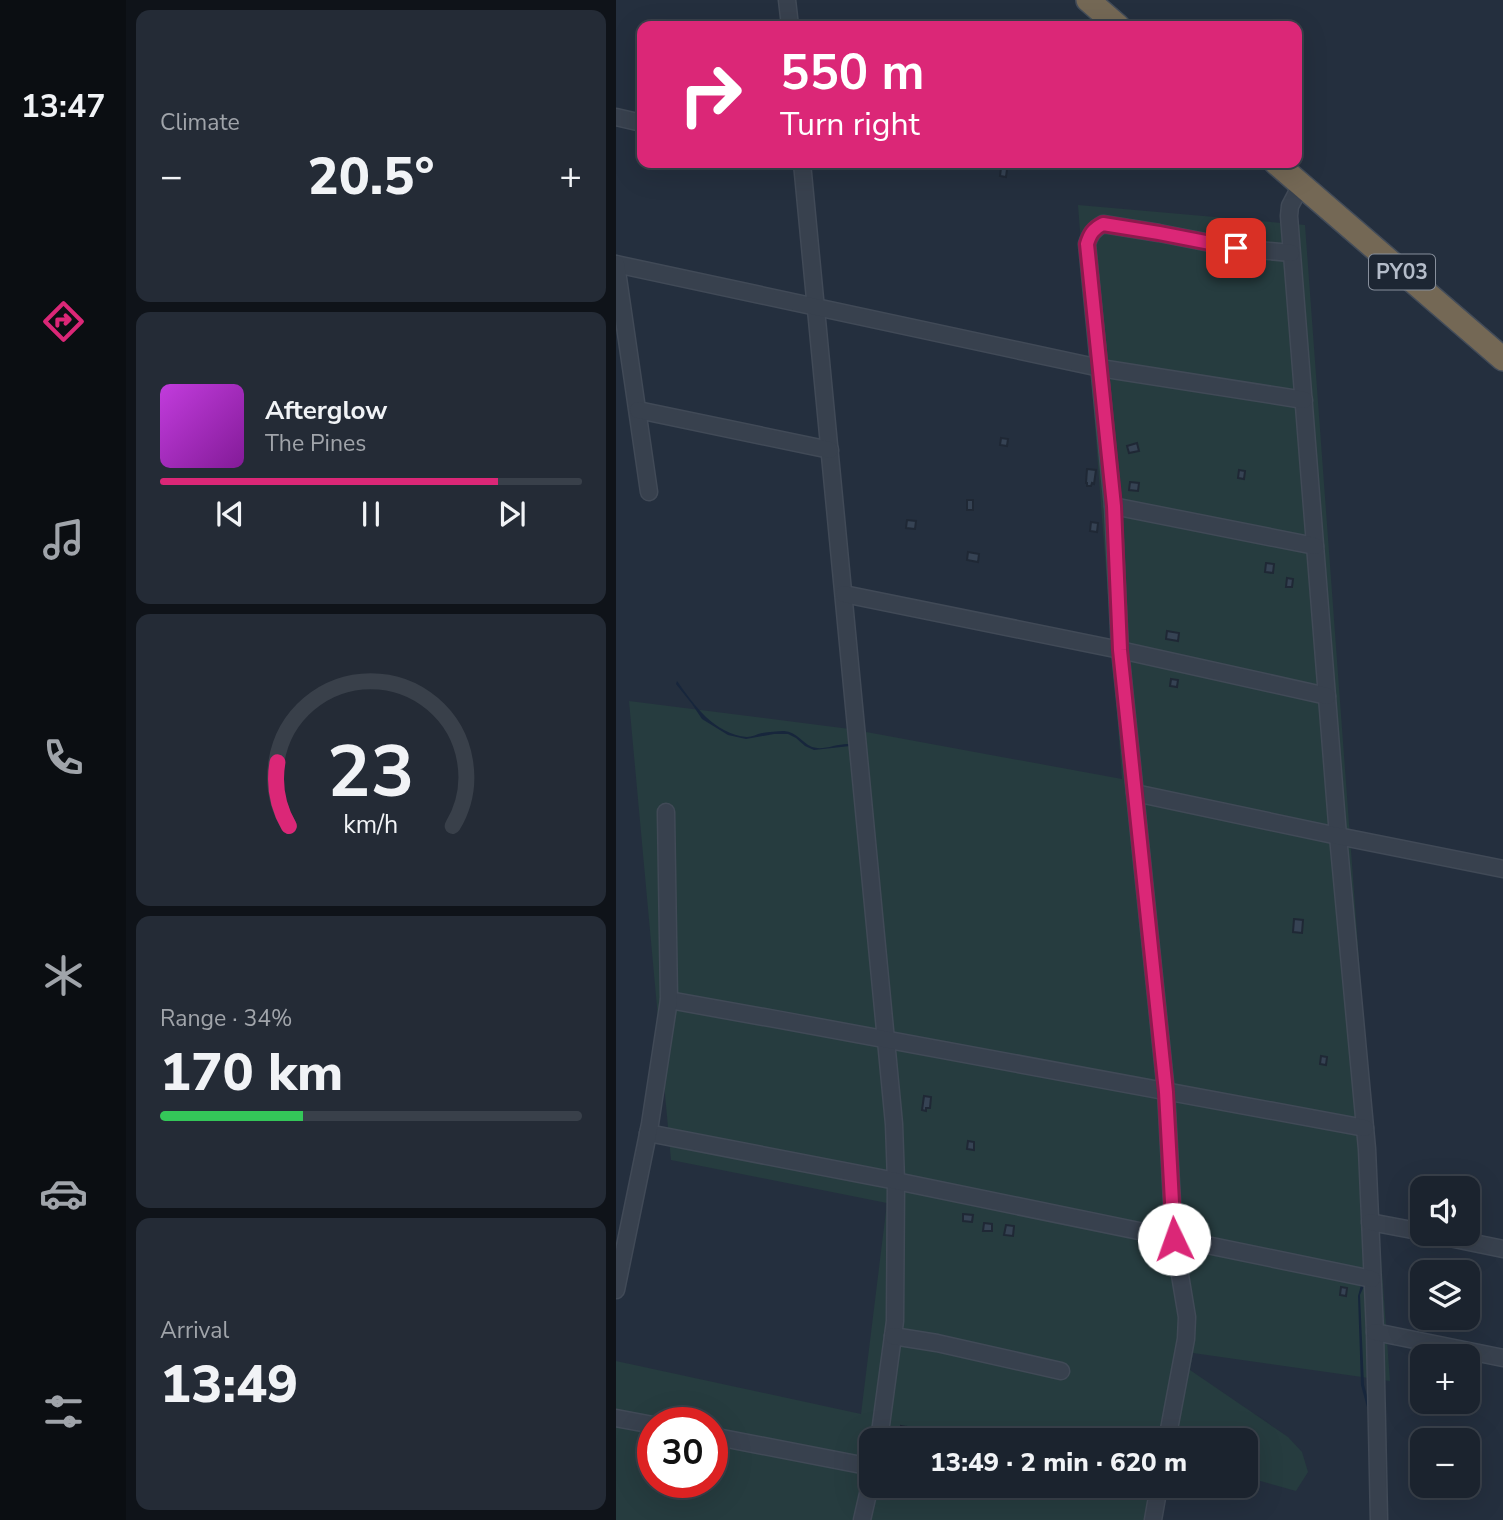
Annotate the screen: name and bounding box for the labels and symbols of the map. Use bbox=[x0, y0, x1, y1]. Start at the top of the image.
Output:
pin bbox=[1206, 218, 1266, 278]
road number: PY03 bbox=[1369, 254, 1435, 290]
position arrow bbox=[1137, 1202, 1211, 1276]
speed limit sign: 30 bbox=[637, 1407, 728, 1498]

